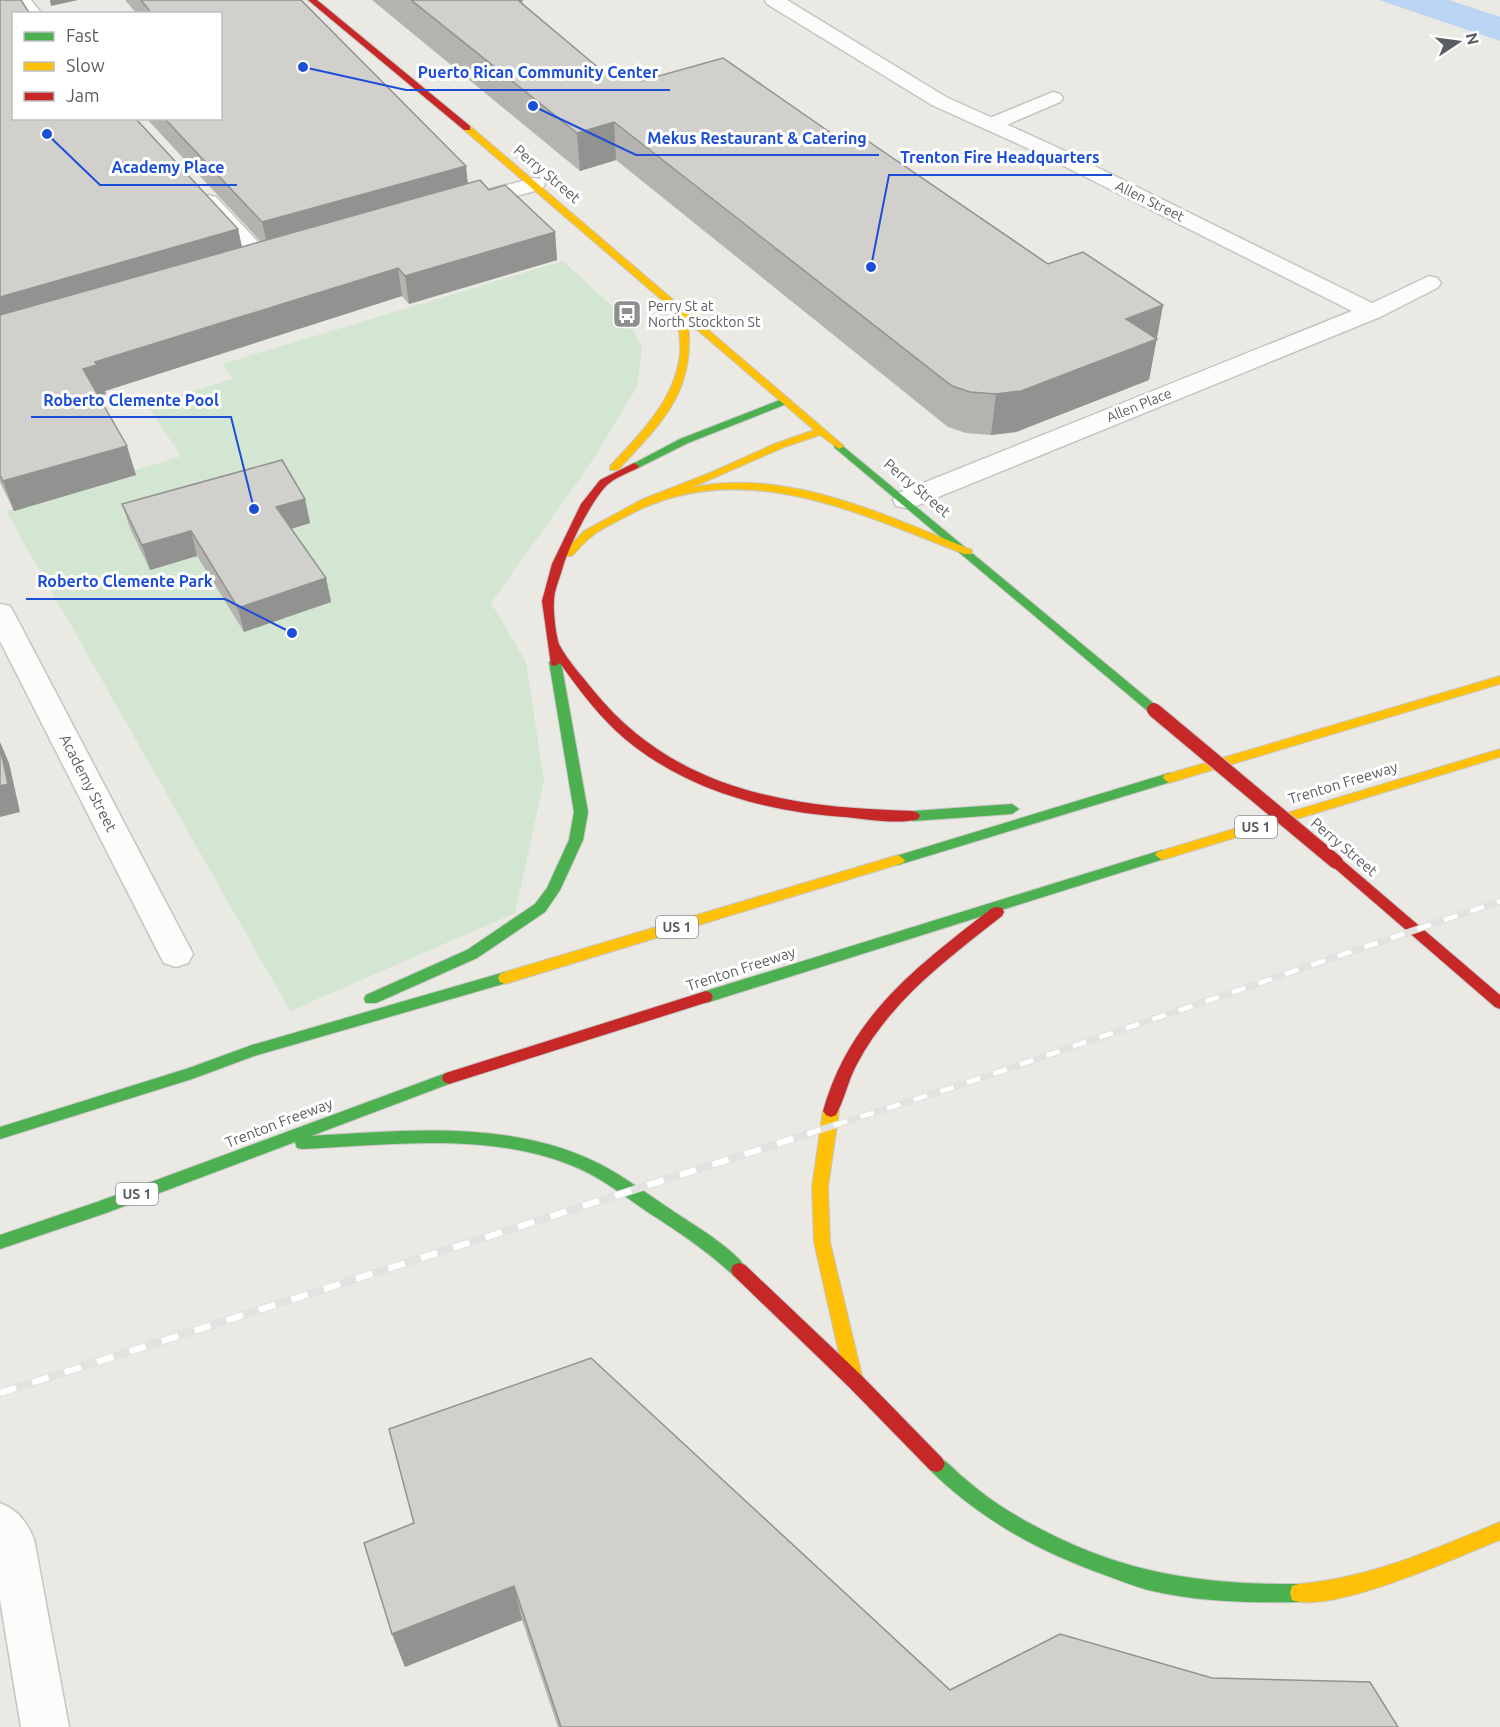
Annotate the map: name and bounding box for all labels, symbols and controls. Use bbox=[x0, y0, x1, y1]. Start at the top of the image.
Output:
legend bbox=[12, 12, 222, 120]
north arrow bbox=[1428, 12, 1488, 72]
text: Fast bbox=[66, 25, 99, 45]
text: N bbox=[1463, 31, 1483, 46]
text: Slow bbox=[66, 55, 105, 75]
callout: Puerto Rican Community Center bbox=[406, 56, 670, 90]
text: Puerto Rican Community Center bbox=[418, 63, 659, 81]
text: Jam bbox=[66, 85, 100, 105]
callout: Mekus Restaurant & Catering bbox=[636, 121, 879, 155]
text: Mekus Restaurant & Catering bbox=[647, 129, 867, 147]
street label: Perry Street bbox=[511, 141, 584, 206]
callout: Trenton Fire Headquarters bbox=[889, 141, 1112, 175]
text: Trenton Fire Headquarters bbox=[900, 148, 1100, 166]
callout: Academy Place bbox=[100, 151, 237, 185]
text: Academy Place bbox=[112, 158, 224, 176]
street label: Allen Street bbox=[1113, 177, 1187, 225]
bus stop icon: Perry St at North Stockton St bbox=[611, 298, 643, 330]
place label: Perry St at North Stockton St bbox=[648, 298, 761, 330]
callout: Roberto Clemente Pool bbox=[31, 383, 231, 417]
street label: Allen Place bbox=[1104, 385, 1174, 425]
text: Roberto Clemente Pool bbox=[43, 391, 219, 409]
street label: Perry Street bbox=[881, 455, 954, 520]
callout: Roberto Clemente Park bbox=[26, 565, 225, 599]
text: Roberto Clemente Park bbox=[37, 572, 213, 590]
street label: Academy Street bbox=[57, 731, 120, 834]
street label: Trenton Freeway bbox=[1286, 758, 1400, 807]
street label: Perry Street bbox=[1308, 814, 1381, 879]
road number: US 1 bbox=[1235, 816, 1277, 838]
road number: US 1 bbox=[656, 916, 698, 938]
street label: Trenton Freeway bbox=[684, 943, 797, 994]
street label: Trenton Freeway bbox=[223, 1094, 335, 1151]
road number: US 1 bbox=[116, 1183, 158, 1205]

